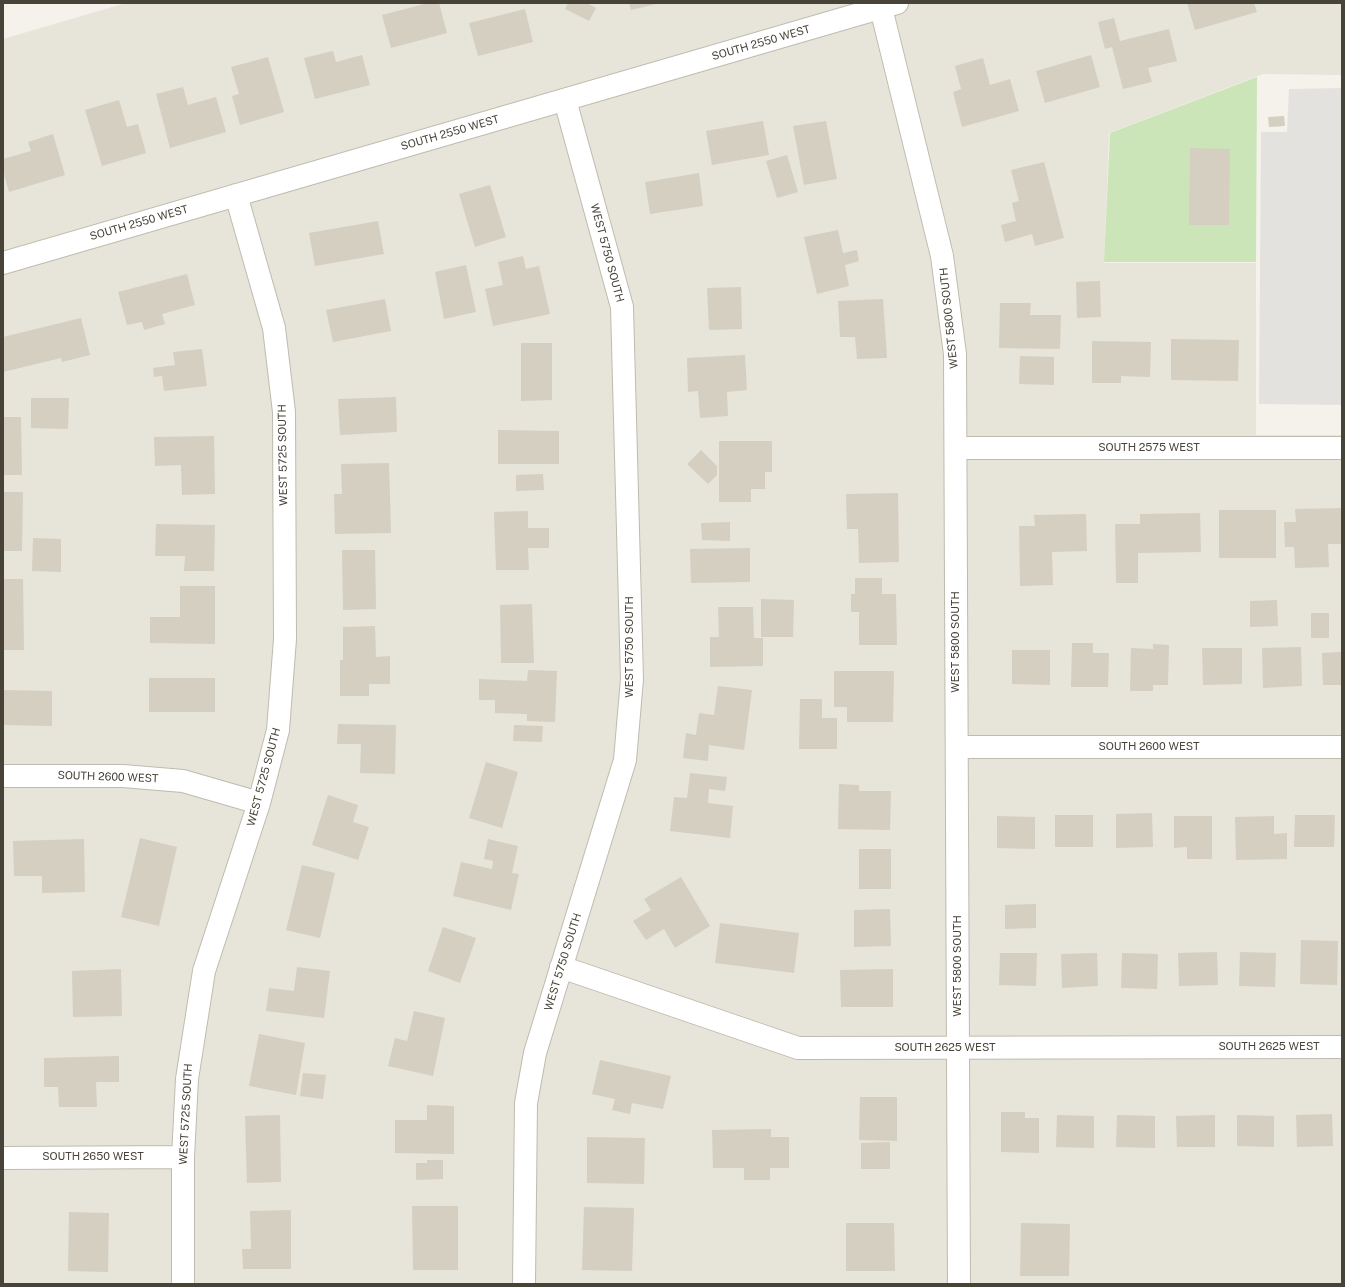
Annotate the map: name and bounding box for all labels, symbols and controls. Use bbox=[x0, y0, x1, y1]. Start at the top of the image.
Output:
street label: SOUTH 2550 WEST bbox=[710, 23, 812, 63]
street label: SOUTH 2550 WEST bbox=[399, 113, 501, 153]
street label: WEST 5750 SOUTH bbox=[587, 202, 627, 304]
street label: SOUTH 2550 WEST bbox=[88, 203, 190, 243]
street label: WEST 5800 SOUTH bbox=[937, 267, 961, 369]
street label: WEST 5725 SOUTH bbox=[276, 404, 290, 506]
street label: SOUTH 2575 WEST bbox=[1098, 441, 1200, 455]
street label: WEST 5800 SOUTH bbox=[949, 591, 963, 693]
street label: WEST 5750 SOUTH bbox=[623, 596, 637, 698]
street label: WEST 5725 SOUTH bbox=[244, 726, 284, 828]
street label: SOUTH 2600 WEST bbox=[1099, 740, 1199, 754]
street label: SOUTH 2600 WEST bbox=[57, 769, 159, 785]
street label: WEST 5750 SOUTH bbox=[542, 911, 584, 1013]
street label: WEST 5800 SOUTH bbox=[951, 915, 965, 1017]
street label: SOUTH 2625 WEST bbox=[1218, 1040, 1320, 1054]
street label: SOUTH 2625 WEST bbox=[894, 1041, 996, 1055]
street label: WEST 5725 SOUTH bbox=[177, 1063, 195, 1165]
street label: SOUTH 2650 WEST bbox=[42, 1150, 144, 1164]

